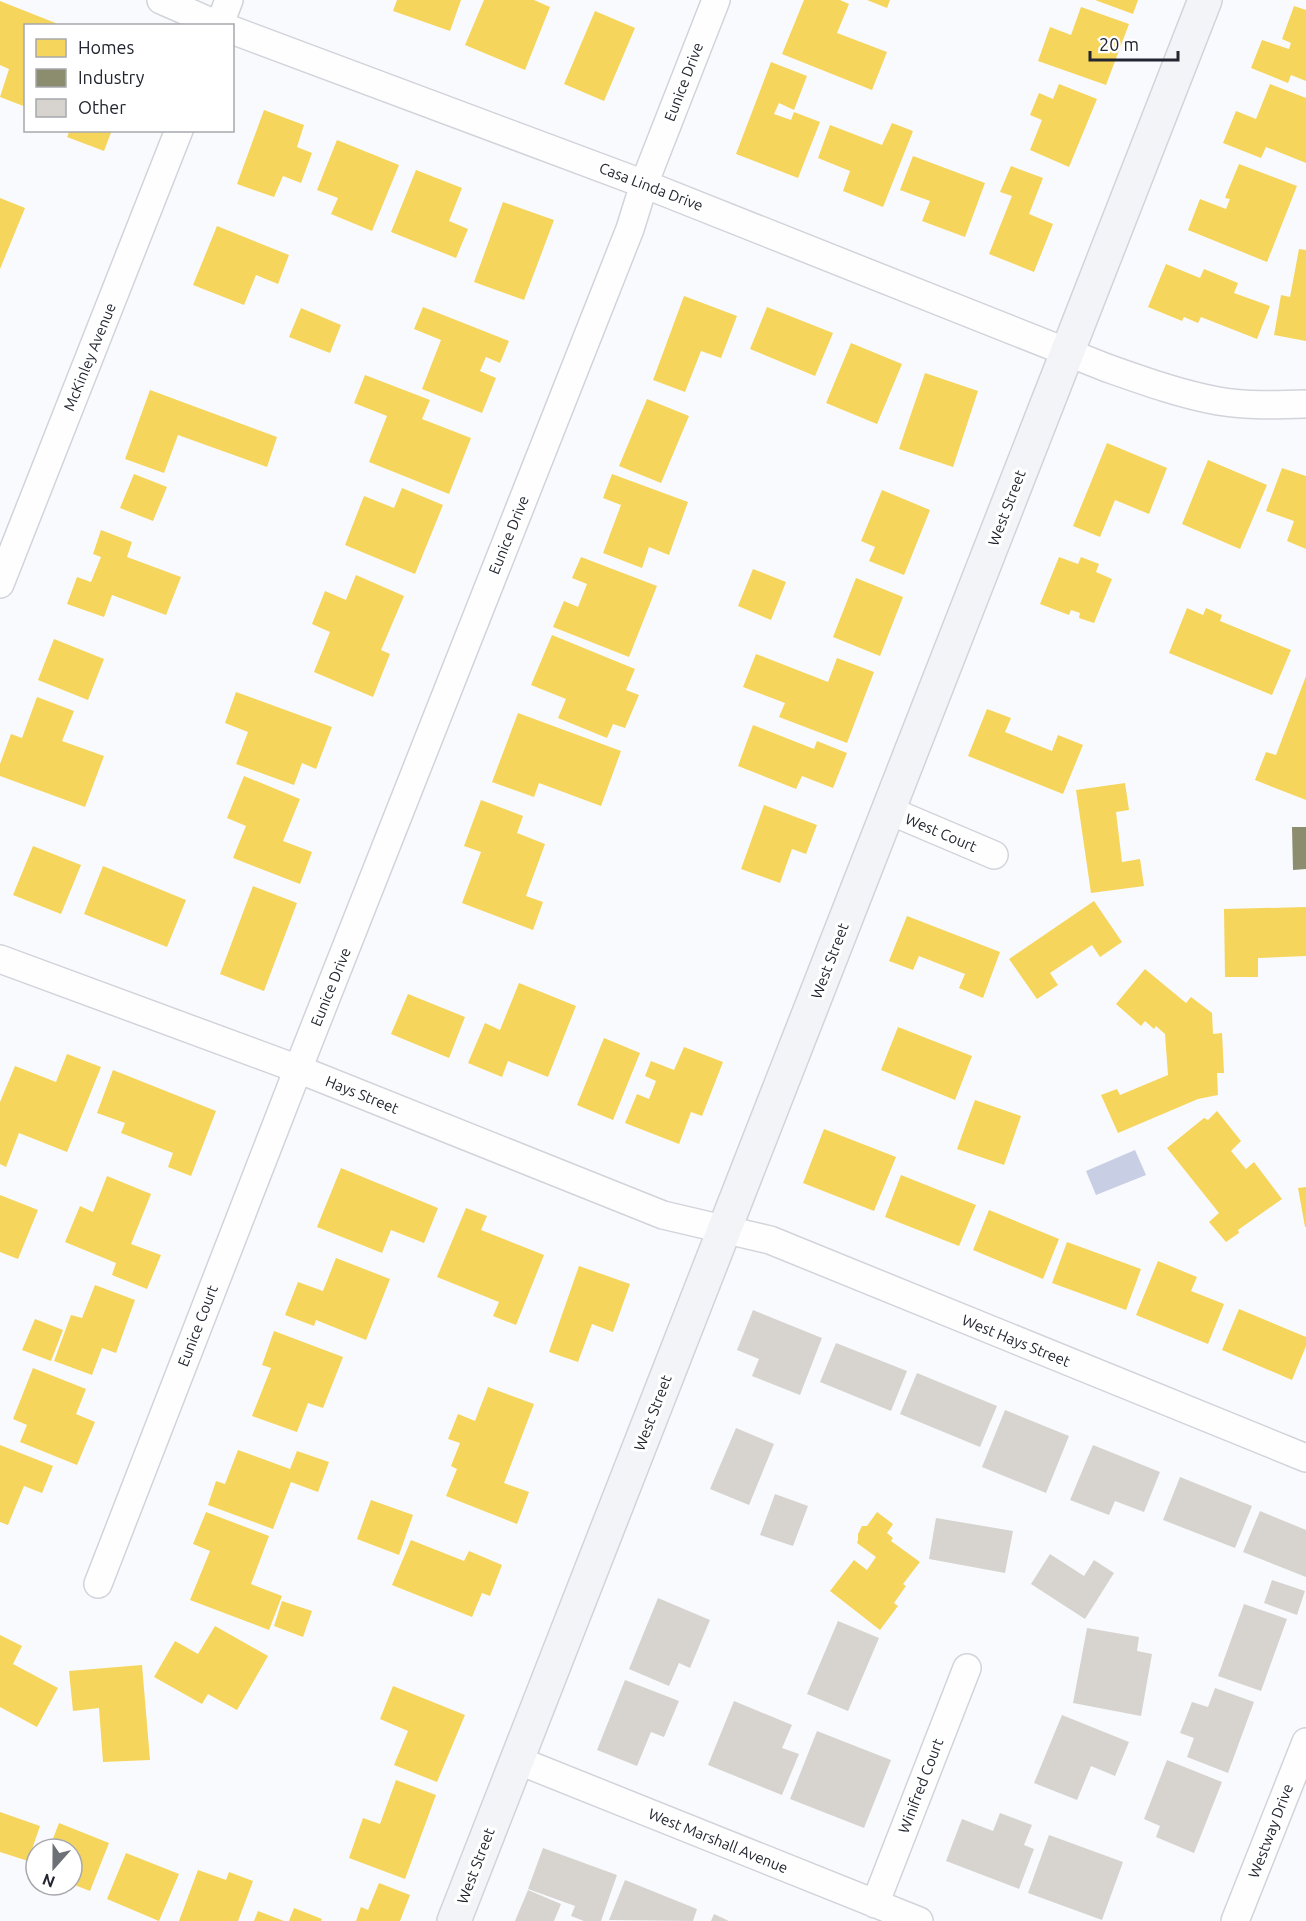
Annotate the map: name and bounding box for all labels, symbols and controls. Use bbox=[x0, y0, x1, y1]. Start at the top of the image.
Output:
legend bbox=[24, 24, 234, 132]
scale bar bbox=[1090, 24, 1178, 62]
text: 20 m bbox=[1099, 34, 1139, 54]
text: Homes bbox=[78, 37, 135, 57]
street label: Eunice Drive bbox=[661, 40, 706, 124]
text: Industry bbox=[78, 67, 145, 87]
text: Other bbox=[78, 97, 126, 117]
street label: Casa Linda Drive bbox=[597, 159, 705, 214]
street label: McKinley Avenue bbox=[60, 300, 119, 413]
street label: West Street bbox=[984, 467, 1029, 548]
street label: Eunice Drive bbox=[485, 493, 532, 577]
street label: West Court bbox=[903, 810, 980, 855]
street label: West Street bbox=[807, 920, 852, 1001]
street label: Eunice Drive bbox=[307, 945, 354, 1029]
street label: Hays Street bbox=[323, 1072, 401, 1117]
street label: Eunice Court bbox=[174, 1283, 221, 1369]
street label: West Hays Street bbox=[960, 1311, 1073, 1370]
street label: West Street bbox=[630, 1372, 675, 1453]
street label: Winifred Court bbox=[895, 1736, 946, 1836]
street label: Westway Drive bbox=[1245, 1781, 1296, 1880]
street label: West Marshall Avenue bbox=[646, 1805, 790, 1876]
street label: West Street bbox=[453, 1825, 498, 1906]
north arrow bbox=[24, 1837, 84, 1897]
text: N bbox=[40, 1870, 57, 1892]

